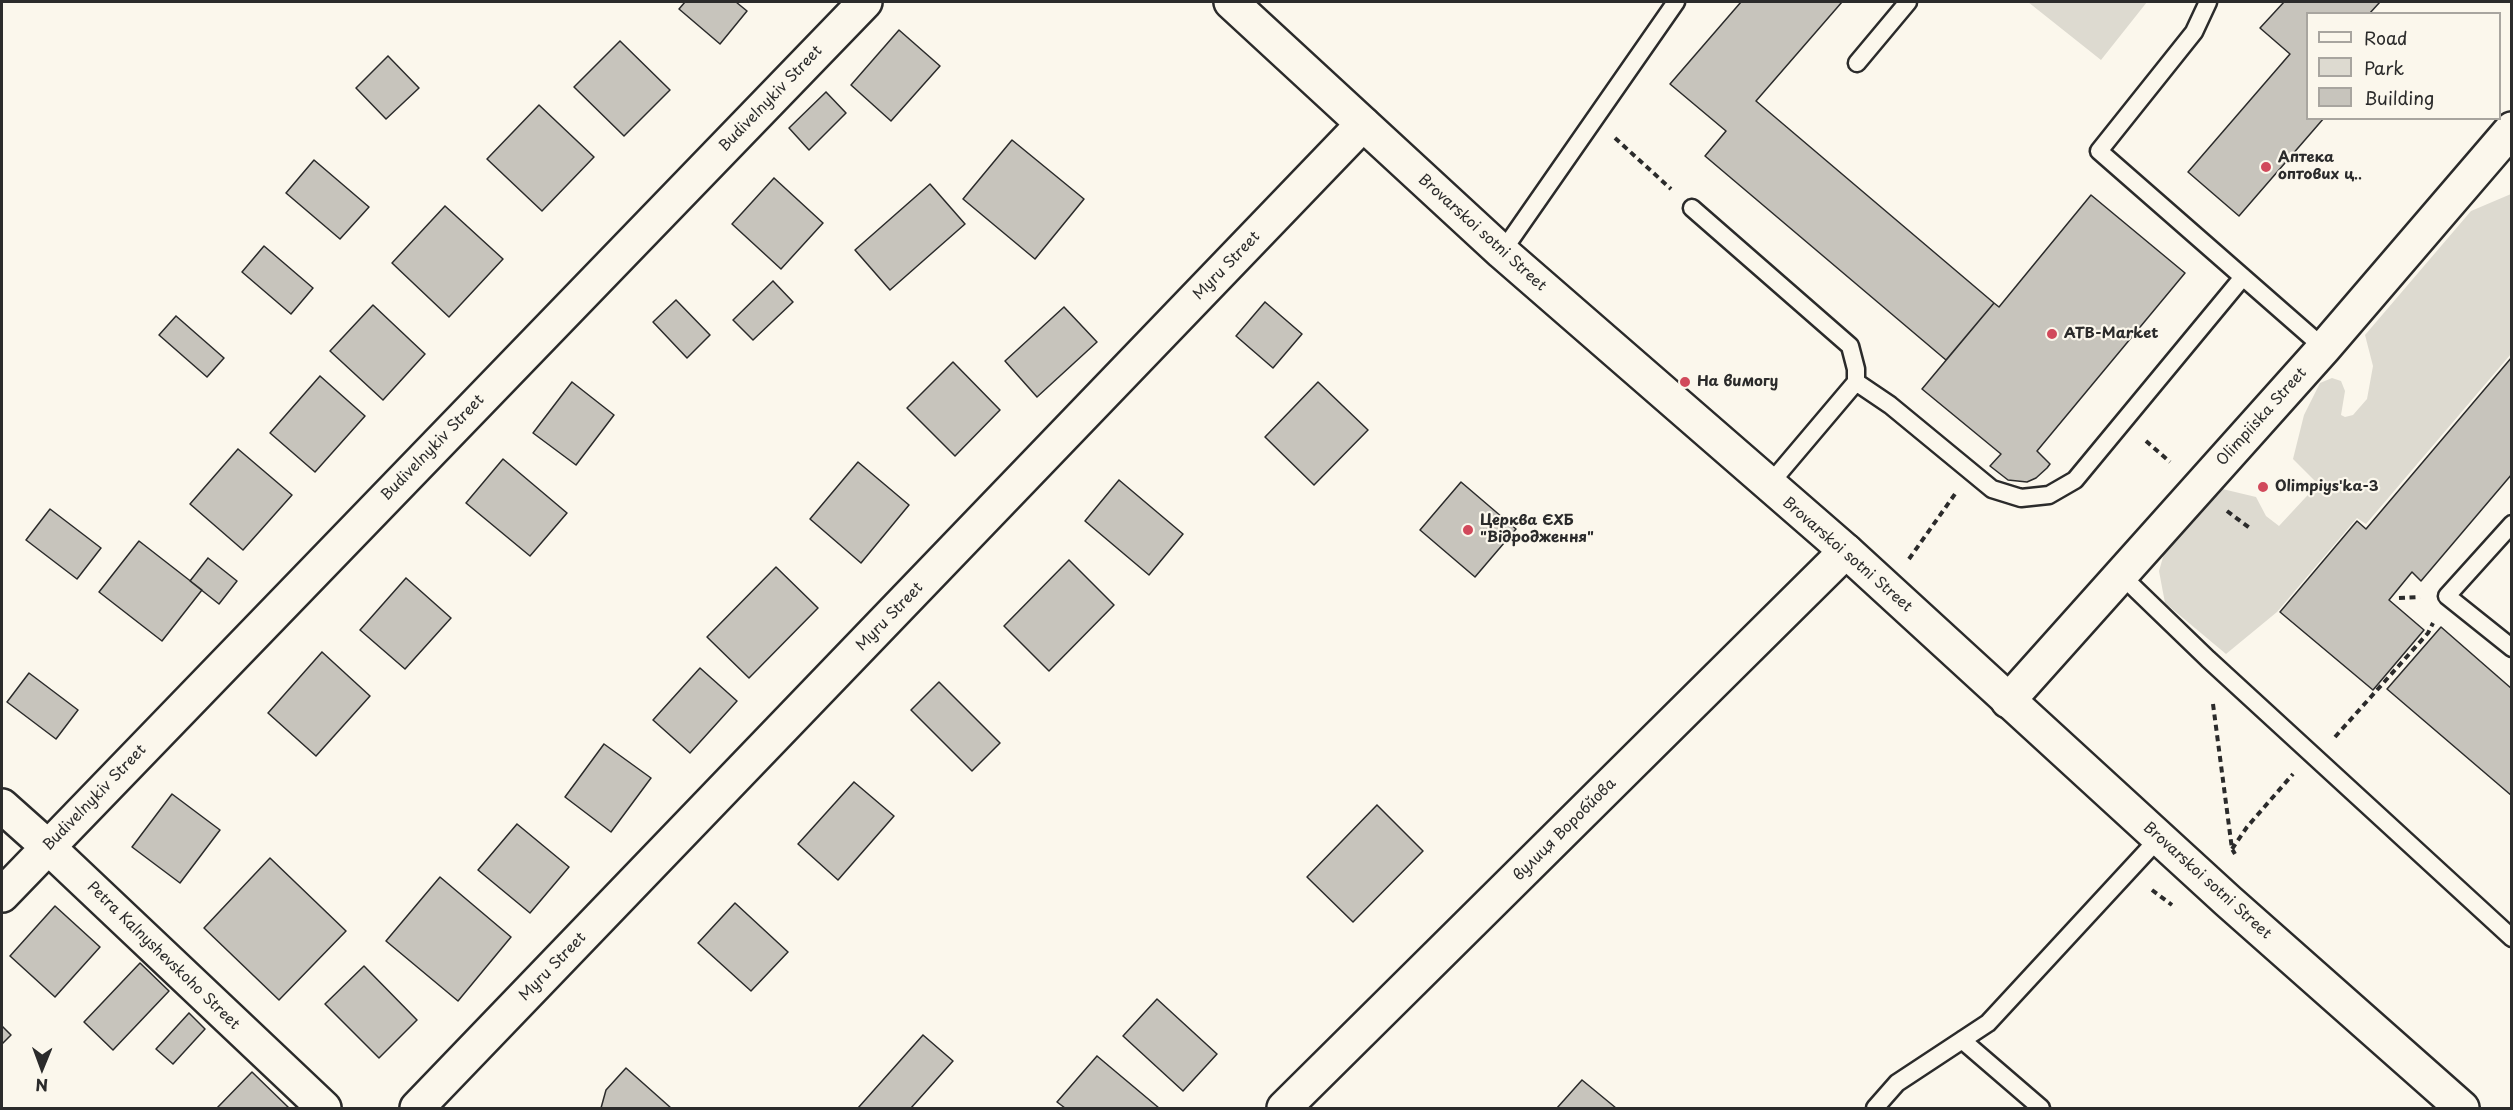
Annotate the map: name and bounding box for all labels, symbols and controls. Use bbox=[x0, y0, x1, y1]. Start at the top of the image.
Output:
legend bbox=[2306, 12, 2501, 120]
text: Road bbox=[2364, 24, 2408, 51]
street label: Budivelnykiv Street bbox=[716, 42, 826, 156]
text: Park bbox=[2364, 54, 2404, 81]
text: Building bbox=[2364, 84, 2434, 111]
place label: Аптека оптових ц‥ bbox=[2278, 149, 2362, 184]
marker: Аптека оптових ц‥ bbox=[2259, 160, 2273, 174]
street label: Brovarskoi sotni Street bbox=[1414, 171, 1550, 295]
street label: Myru Street bbox=[1190, 228, 1264, 304]
place label: ATB-Market bbox=[2064, 325, 2159, 343]
marker: ATB-Market bbox=[2045, 327, 2059, 341]
street label: Olimpiiska Street bbox=[2213, 364, 2311, 470]
place label: На вимогу bbox=[1697, 373, 1778, 391]
marker: На вимогу bbox=[1678, 375, 1692, 389]
street label: Budivelnykiv Street bbox=[378, 391, 488, 505]
place label: Olimpiysʹka-3 bbox=[2275, 478, 2379, 496]
marker: Olimpiysʹka-3 bbox=[2256, 480, 2270, 494]
street label: Brovarskoi sotni Street bbox=[1778, 494, 1916, 616]
place label: Церква ЄХБ "Відродження" bbox=[1480, 512, 1594, 547]
marker: Церква ЄХБ "Відродження" bbox=[1461, 523, 1475, 537]
street label: Myru Street bbox=[853, 579, 927, 655]
street label: Budivelnykiv Street bbox=[40, 741, 150, 855]
street label: вулиця Воробйова bbox=[1510, 775, 1620, 885]
street label: Brovarskoi sotni Street bbox=[2139, 819, 2275, 943]
street label: Petra Kalnyshevskoho Street bbox=[83, 878, 243, 1034]
street label: Myru Street bbox=[516, 929, 590, 1005]
north arrow bbox=[12, 1038, 72, 1098]
text: N bbox=[35, 1074, 48, 1098]

